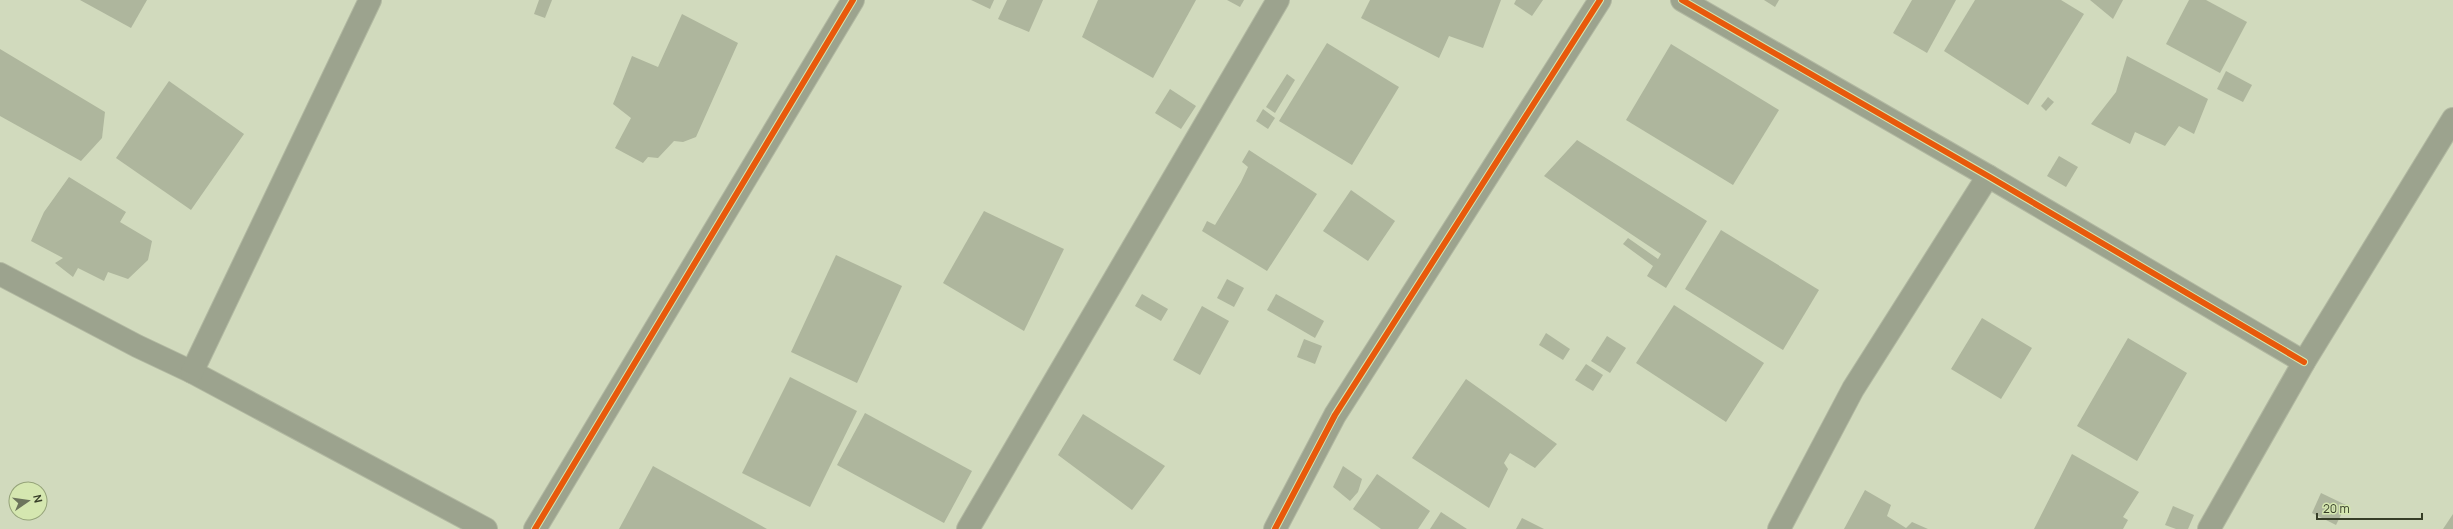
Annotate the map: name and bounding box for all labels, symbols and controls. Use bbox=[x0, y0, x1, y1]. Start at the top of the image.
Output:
north arrow bbox=[8, 481, 48, 521]
text: N bbox=[30, 493, 46, 504]
scale bar bbox=[2317, 495, 2422, 521]
text: 20 m bbox=[2323, 500, 2350, 517]

